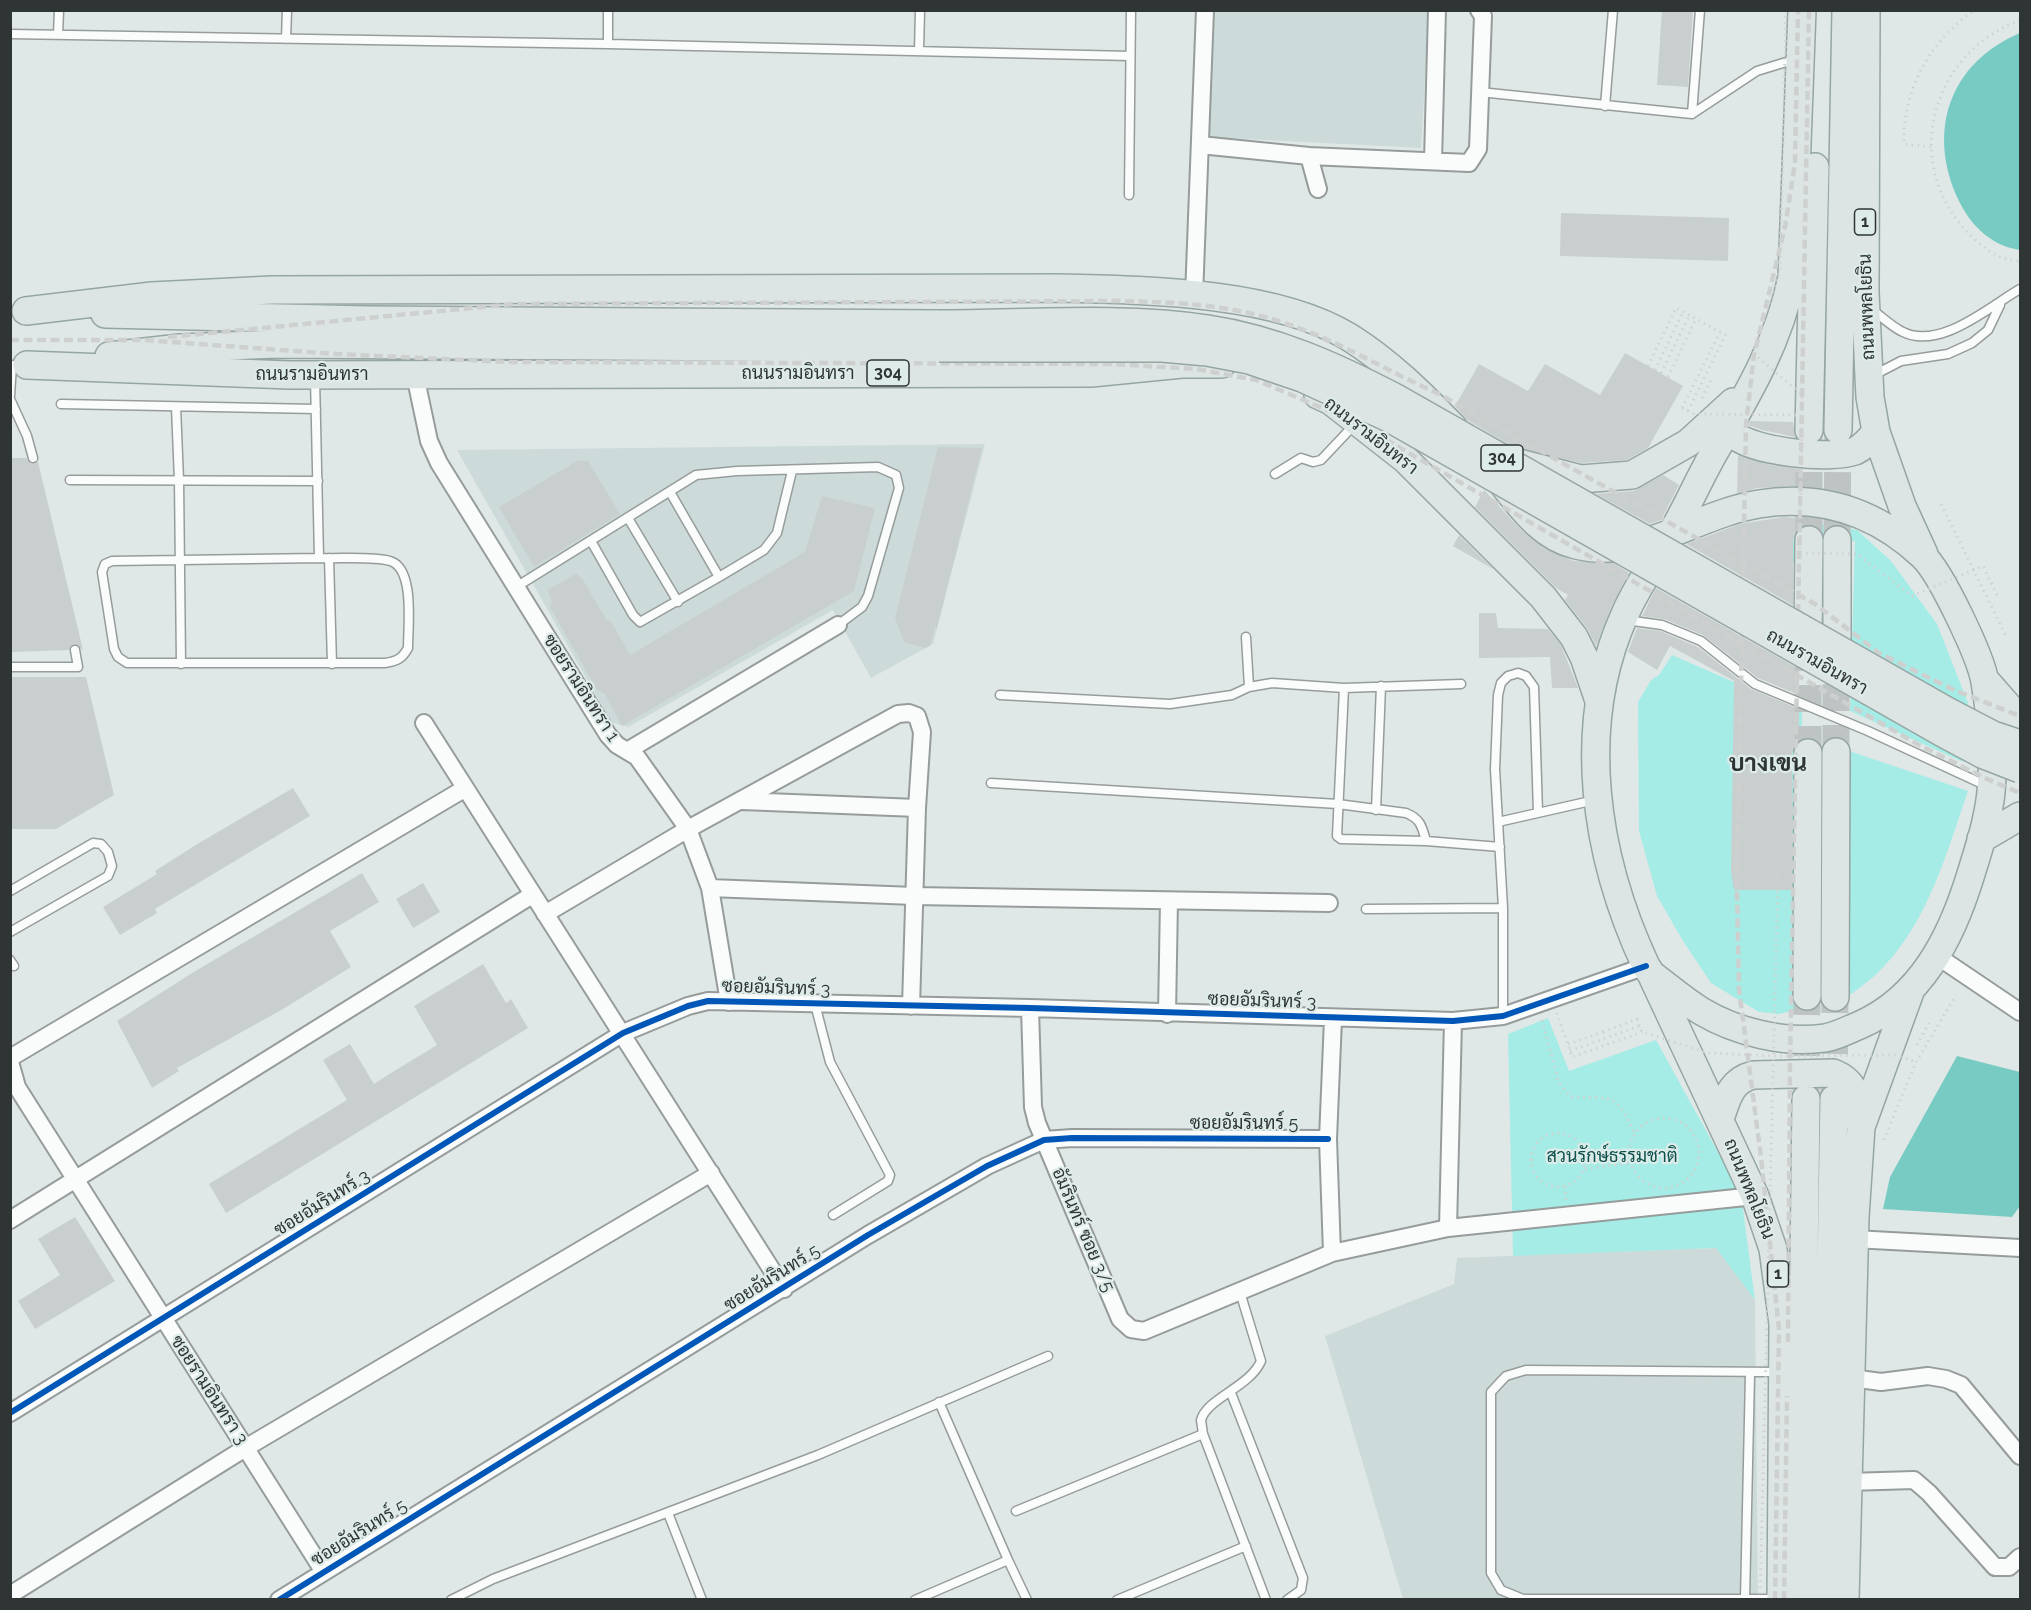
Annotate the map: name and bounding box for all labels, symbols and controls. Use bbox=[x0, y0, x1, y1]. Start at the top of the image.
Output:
road number: 1 bbox=[1854, 209, 1876, 235]
street label: ถนนพหลโยธิน bbox=[1854, 253, 1880, 361]
road number: 304 bbox=[867, 360, 909, 386]
street label: ถนนรามอินทรา bbox=[741, 363, 855, 385]
street label: ถนนรามอินทรา bbox=[255, 364, 369, 386]
street label: ถนนรามอินทรา bbox=[1320, 393, 1422, 479]
road number: 304 bbox=[1481, 445, 1523, 471]
street label: ถนนรามอินทรา bbox=[1763, 624, 1871, 700]
street label: ซอยรามอินทรา 1 bbox=[538, 630, 624, 746]
district label: บางเขน bbox=[1729, 750, 1807, 778]
street label: ซอยอัมรินทร์ 3 bbox=[721, 975, 831, 1001]
street label: ซอยอัมรินทร์ 3 bbox=[1207, 988, 1317, 1014]
street label: ซอยอัมรินทร์ 5 bbox=[1190, 1113, 1298, 1135]
street label: ถนนพหลโยธิน bbox=[1719, 1136, 1779, 1242]
park label: สวนรักษ์ธรรมชาติ bbox=[1546, 1146, 1678, 1168]
street label: ซอยอัมรินทร์ 3 bbox=[270, 1165, 374, 1241]
street label: อัมรินทร์ ซอย 3/5 bbox=[1047, 1165, 1119, 1295]
street label: ซอยอัมรินทร์ 5 bbox=[720, 1240, 824, 1316]
road number: 1 bbox=[1768, 1261, 1788, 1287]
street label: ซอยรามอินทรา 3 bbox=[166, 1331, 252, 1449]
street label: ซอยอัมรินทร์ 5 bbox=[307, 1495, 411, 1571]

